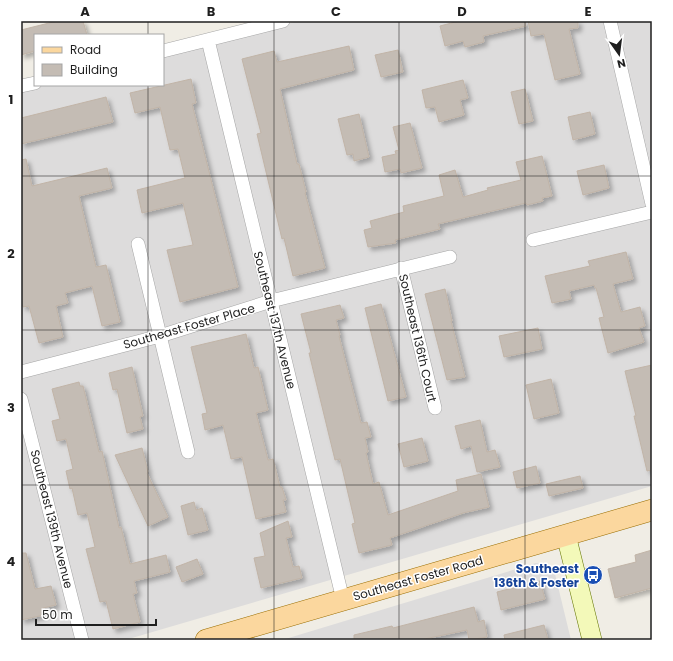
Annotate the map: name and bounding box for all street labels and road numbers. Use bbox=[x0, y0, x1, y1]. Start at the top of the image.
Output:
street label: Southeast 137th Avenue bbox=[250, 249, 300, 391]
street label: Southeast 136th Court bbox=[395, 272, 441, 404]
street label: Southeast Foster Place bbox=[121, 299, 257, 353]
street label: Southeast 139th Avenue bbox=[27, 448, 77, 590]
street label: Southeast Foster Road bbox=[351, 551, 485, 605]

